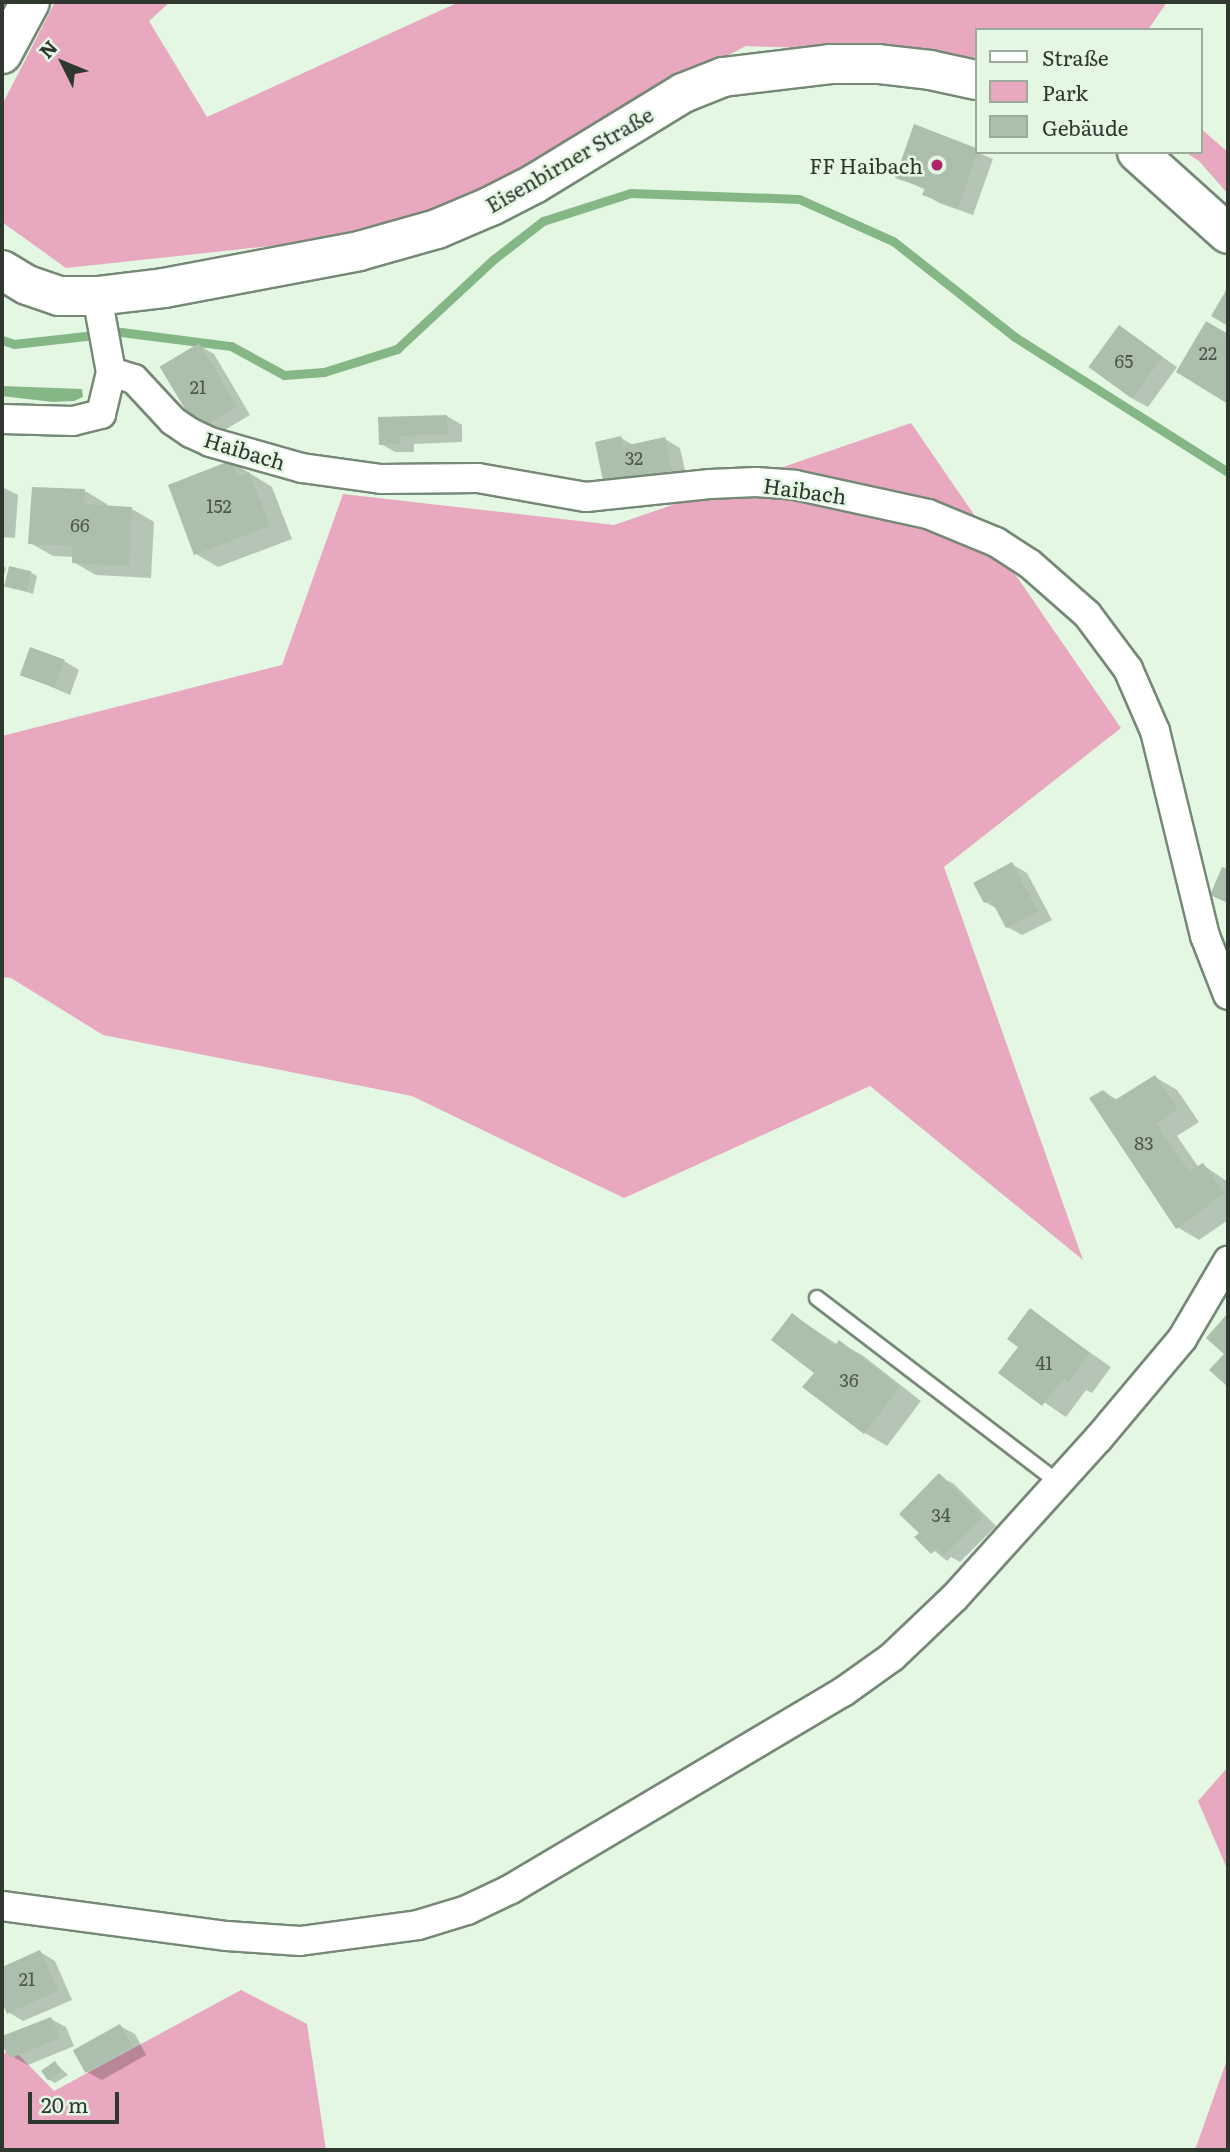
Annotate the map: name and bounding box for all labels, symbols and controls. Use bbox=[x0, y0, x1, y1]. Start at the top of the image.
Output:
north arrow bbox=[28, 28, 98, 98]
legend bbox=[974, 28, 1202, 154]
text: N bbox=[32, 33, 63, 64]
text: Straße bbox=[1042, 41, 1109, 72]
text: Park bbox=[1042, 76, 1088, 107]
street label: Eisenbirner Straße bbox=[481, 101, 657, 217]
text: Gebäude bbox=[1042, 111, 1128, 142]
place label: FF Haibach bbox=[809, 152, 923, 178]
marker: FF Haibach bbox=[929, 157, 945, 173]
house number: 22 bbox=[1199, 342, 1217, 364]
house number: 65 bbox=[1115, 350, 1133, 372]
house number: 21 bbox=[190, 376, 206, 398]
street label: Haibach bbox=[201, 426, 289, 474]
house number: 32 bbox=[625, 447, 643, 469]
street label: Haibach bbox=[762, 472, 848, 508]
house number: 152 bbox=[206, 495, 232, 517]
house number: 66 bbox=[70, 514, 90, 536]
house number: 83 bbox=[1134, 1132, 1154, 1154]
house number: 41 bbox=[1035, 1352, 1053, 1374]
house number: 36 bbox=[839, 1369, 859, 1391]
house number: 34 bbox=[931, 1504, 951, 1526]
house number: 21 bbox=[19, 1968, 35, 1990]
scale bar bbox=[32, 2078, 122, 2122]
text: 20 m bbox=[41, 2088, 88, 2119]

